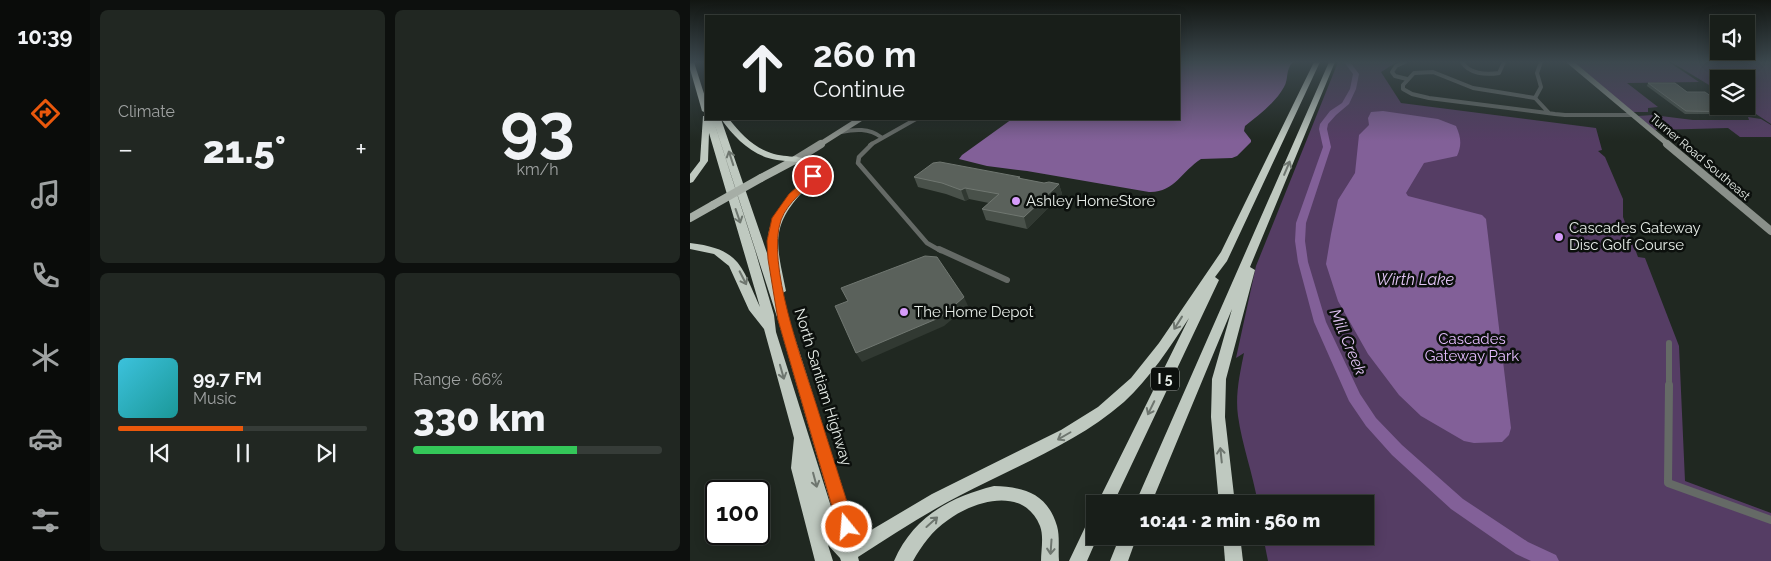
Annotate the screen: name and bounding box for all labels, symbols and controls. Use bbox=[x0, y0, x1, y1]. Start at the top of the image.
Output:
map controls bbox=[1710, 15, 1755, 115]
button: sound bbox=[1710, 15, 1755, 60]
text: 10:39 bbox=[17, 23, 73, 49]
text: 260 m bbox=[813, 34, 916, 75]
icon: ahead bbox=[730, 35, 795, 100]
button: layers bbox=[1710, 70, 1755, 115]
text: Continue bbox=[813, 76, 905, 102]
text: 93 bbox=[500, 89, 575, 165]
icon: directions bbox=[28, 96, 63, 131]
text: Climate bbox=[118, 102, 175, 121]
street label: Turner Road Southeast bbox=[1647, 111, 1753, 203]
text: 21.5° bbox=[203, 127, 286, 172]
text: − bbox=[118, 133, 133, 166]
text: + bbox=[355, 133, 367, 166]
one-way arrow bbox=[725, 150, 735, 166]
pin bbox=[792, 155, 834, 197]
text: km/h bbox=[516, 160, 559, 179]
one-way arrow bbox=[1282, 161, 1292, 176]
icon: arrive bbox=[799, 162, 827, 190]
icon: music bbox=[28, 177, 63, 212]
place label: Ashley HomeStore bbox=[1026, 192, 1155, 210]
marker: Ashley HomeStore bbox=[1010, 195, 1022, 207]
one-way arrow bbox=[734, 207, 743, 223]
place label: Cascades Gateway Disc Golf Course bbox=[1569, 219, 1701, 254]
marker: Cascades Gateway Disc Golf Course bbox=[1553, 231, 1565, 243]
icon: phone bbox=[28, 258, 63, 293]
one-way arrow bbox=[738, 270, 748, 285]
water label: Wirth Lake bbox=[1376, 270, 1454, 289]
place label: The Home Depot bbox=[914, 303, 1033, 321]
street label: North Santiam Highway bbox=[790, 306, 856, 468]
marker: The Home Depot bbox=[898, 306, 910, 318]
water label: Mill Creek bbox=[1326, 306, 1371, 378]
one-way arrow bbox=[1173, 316, 1183, 330]
park label: Cascades Gateway Park bbox=[1425, 330, 1519, 365]
icon: climate bbox=[28, 340, 63, 375]
one-way arrow bbox=[778, 364, 788, 380]
text: 99.7 FM bbox=[193, 367, 262, 389]
road number: I 5 bbox=[1151, 368, 1179, 390]
text: Range · 66% bbox=[413, 370, 503, 389]
text: Music bbox=[193, 389, 237, 408]
text: 330 km bbox=[413, 395, 546, 440]
one-way arrow bbox=[1146, 401, 1156, 416]
icon: car bbox=[28, 421, 63, 456]
one-way arrow bbox=[1058, 431, 1072, 441]
icon: previous bbox=[146, 439, 174, 467]
icon: pause bbox=[229, 439, 257, 467]
icon: next bbox=[312, 439, 340, 467]
one-way arrow bbox=[1216, 448, 1226, 464]
one-way arrow bbox=[811, 472, 821, 488]
speed limit sign: 100 bbox=[705, 480, 770, 545]
position arrow bbox=[820, 500, 872, 552]
icon: filters bbox=[28, 503, 63, 538]
text: 10:41 · 2 min · 560 m bbox=[1140, 509, 1320, 531]
one-way arrow bbox=[925, 516, 938, 528]
one-way arrow bbox=[1046, 539, 1056, 555]

